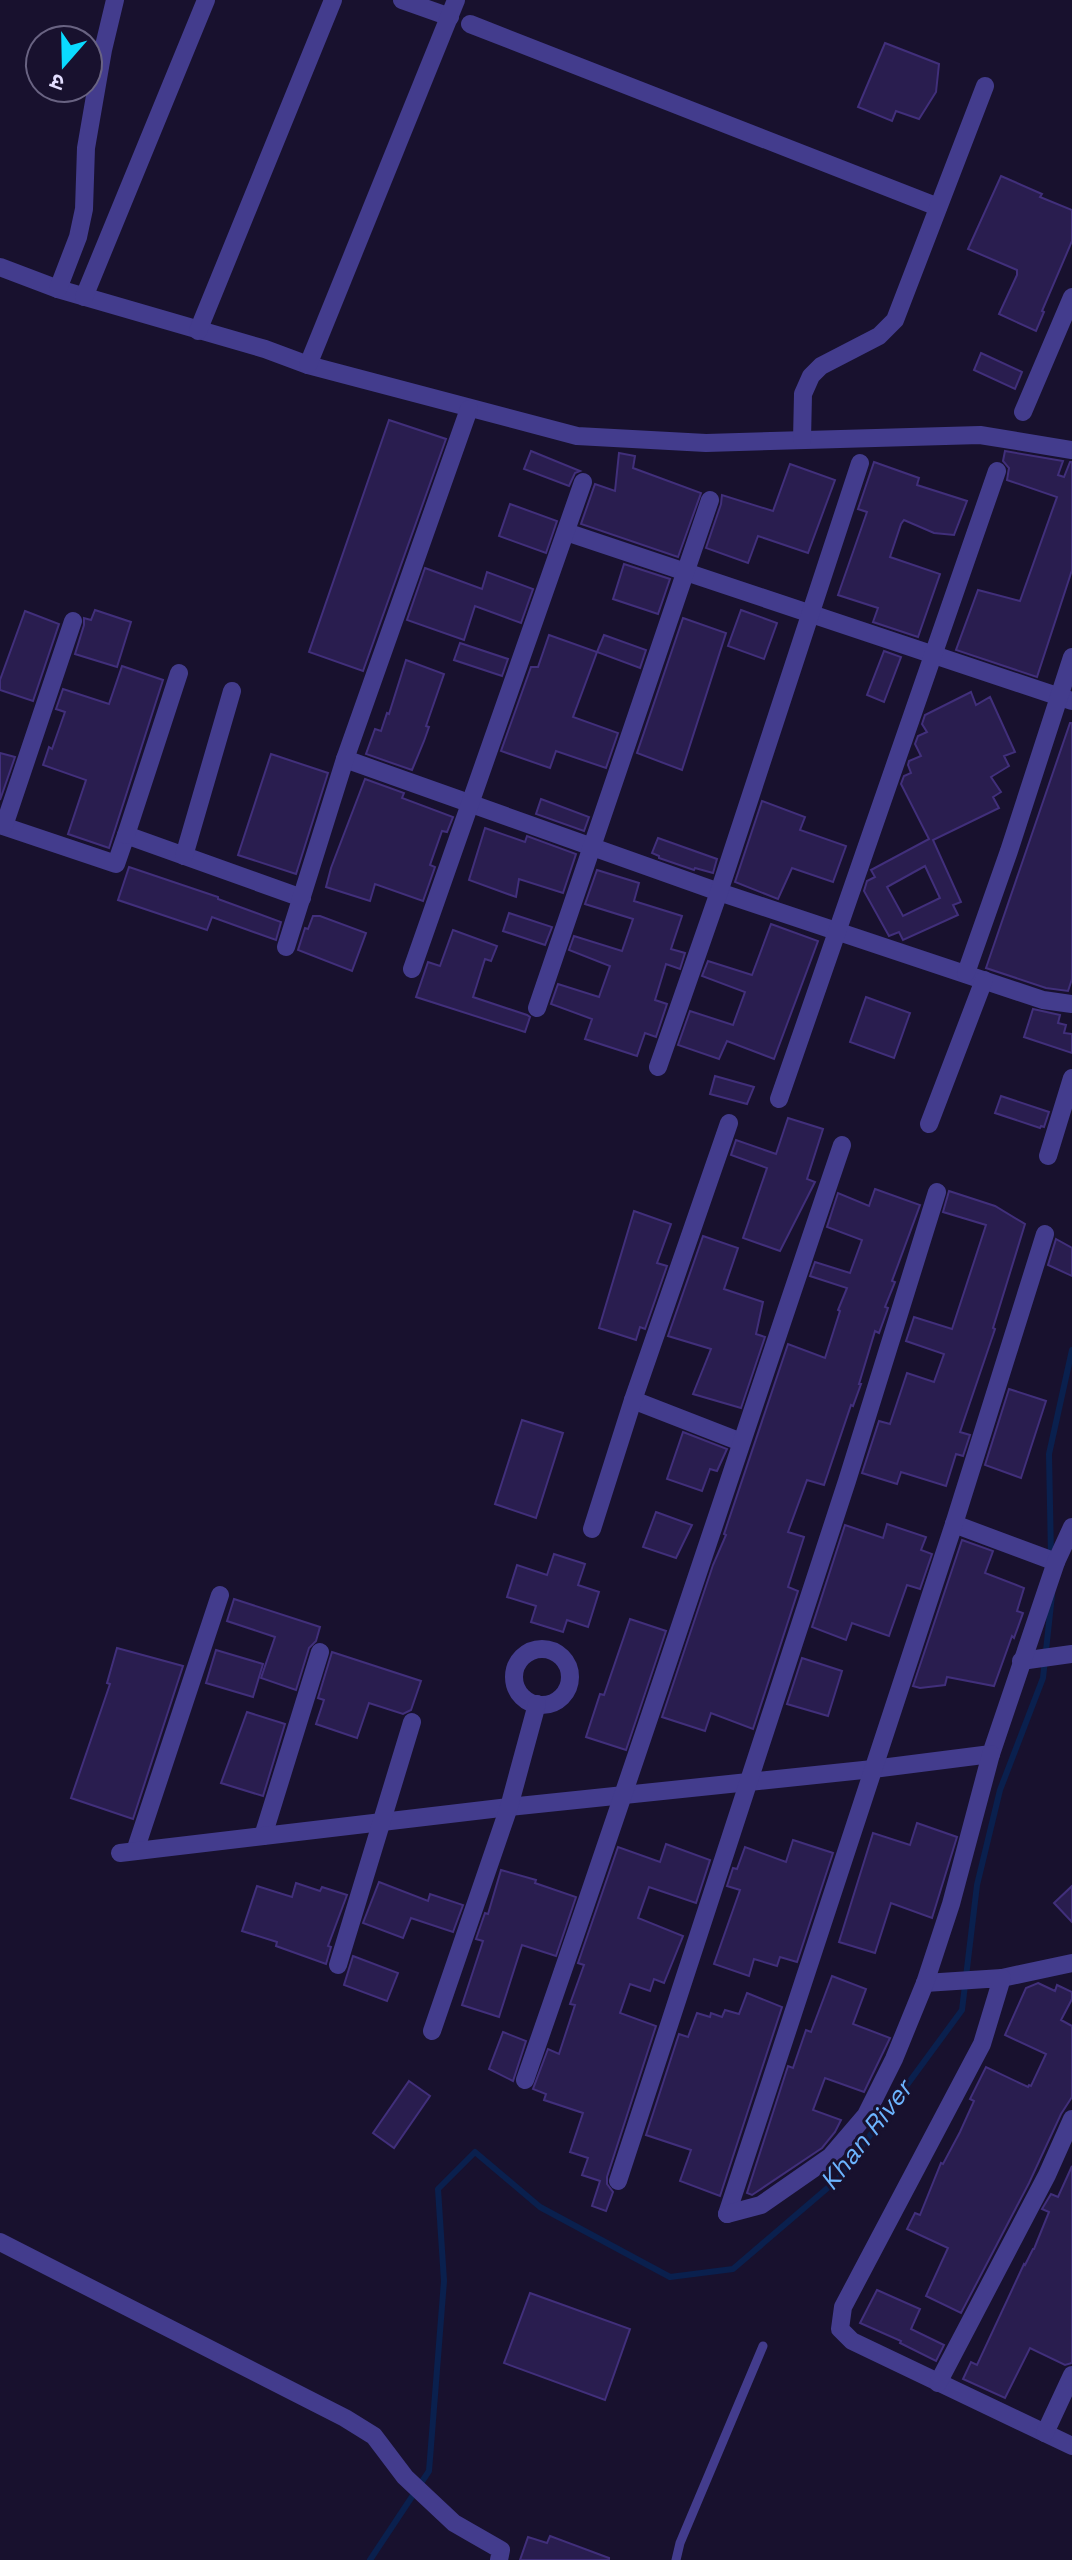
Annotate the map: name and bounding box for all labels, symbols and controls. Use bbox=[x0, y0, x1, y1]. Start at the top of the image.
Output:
north arrow bbox=[24, 24, 104, 104]
text: उ bbox=[45, 67, 68, 98]
water label: Khan River bbox=[812, 2070, 922, 2197]

